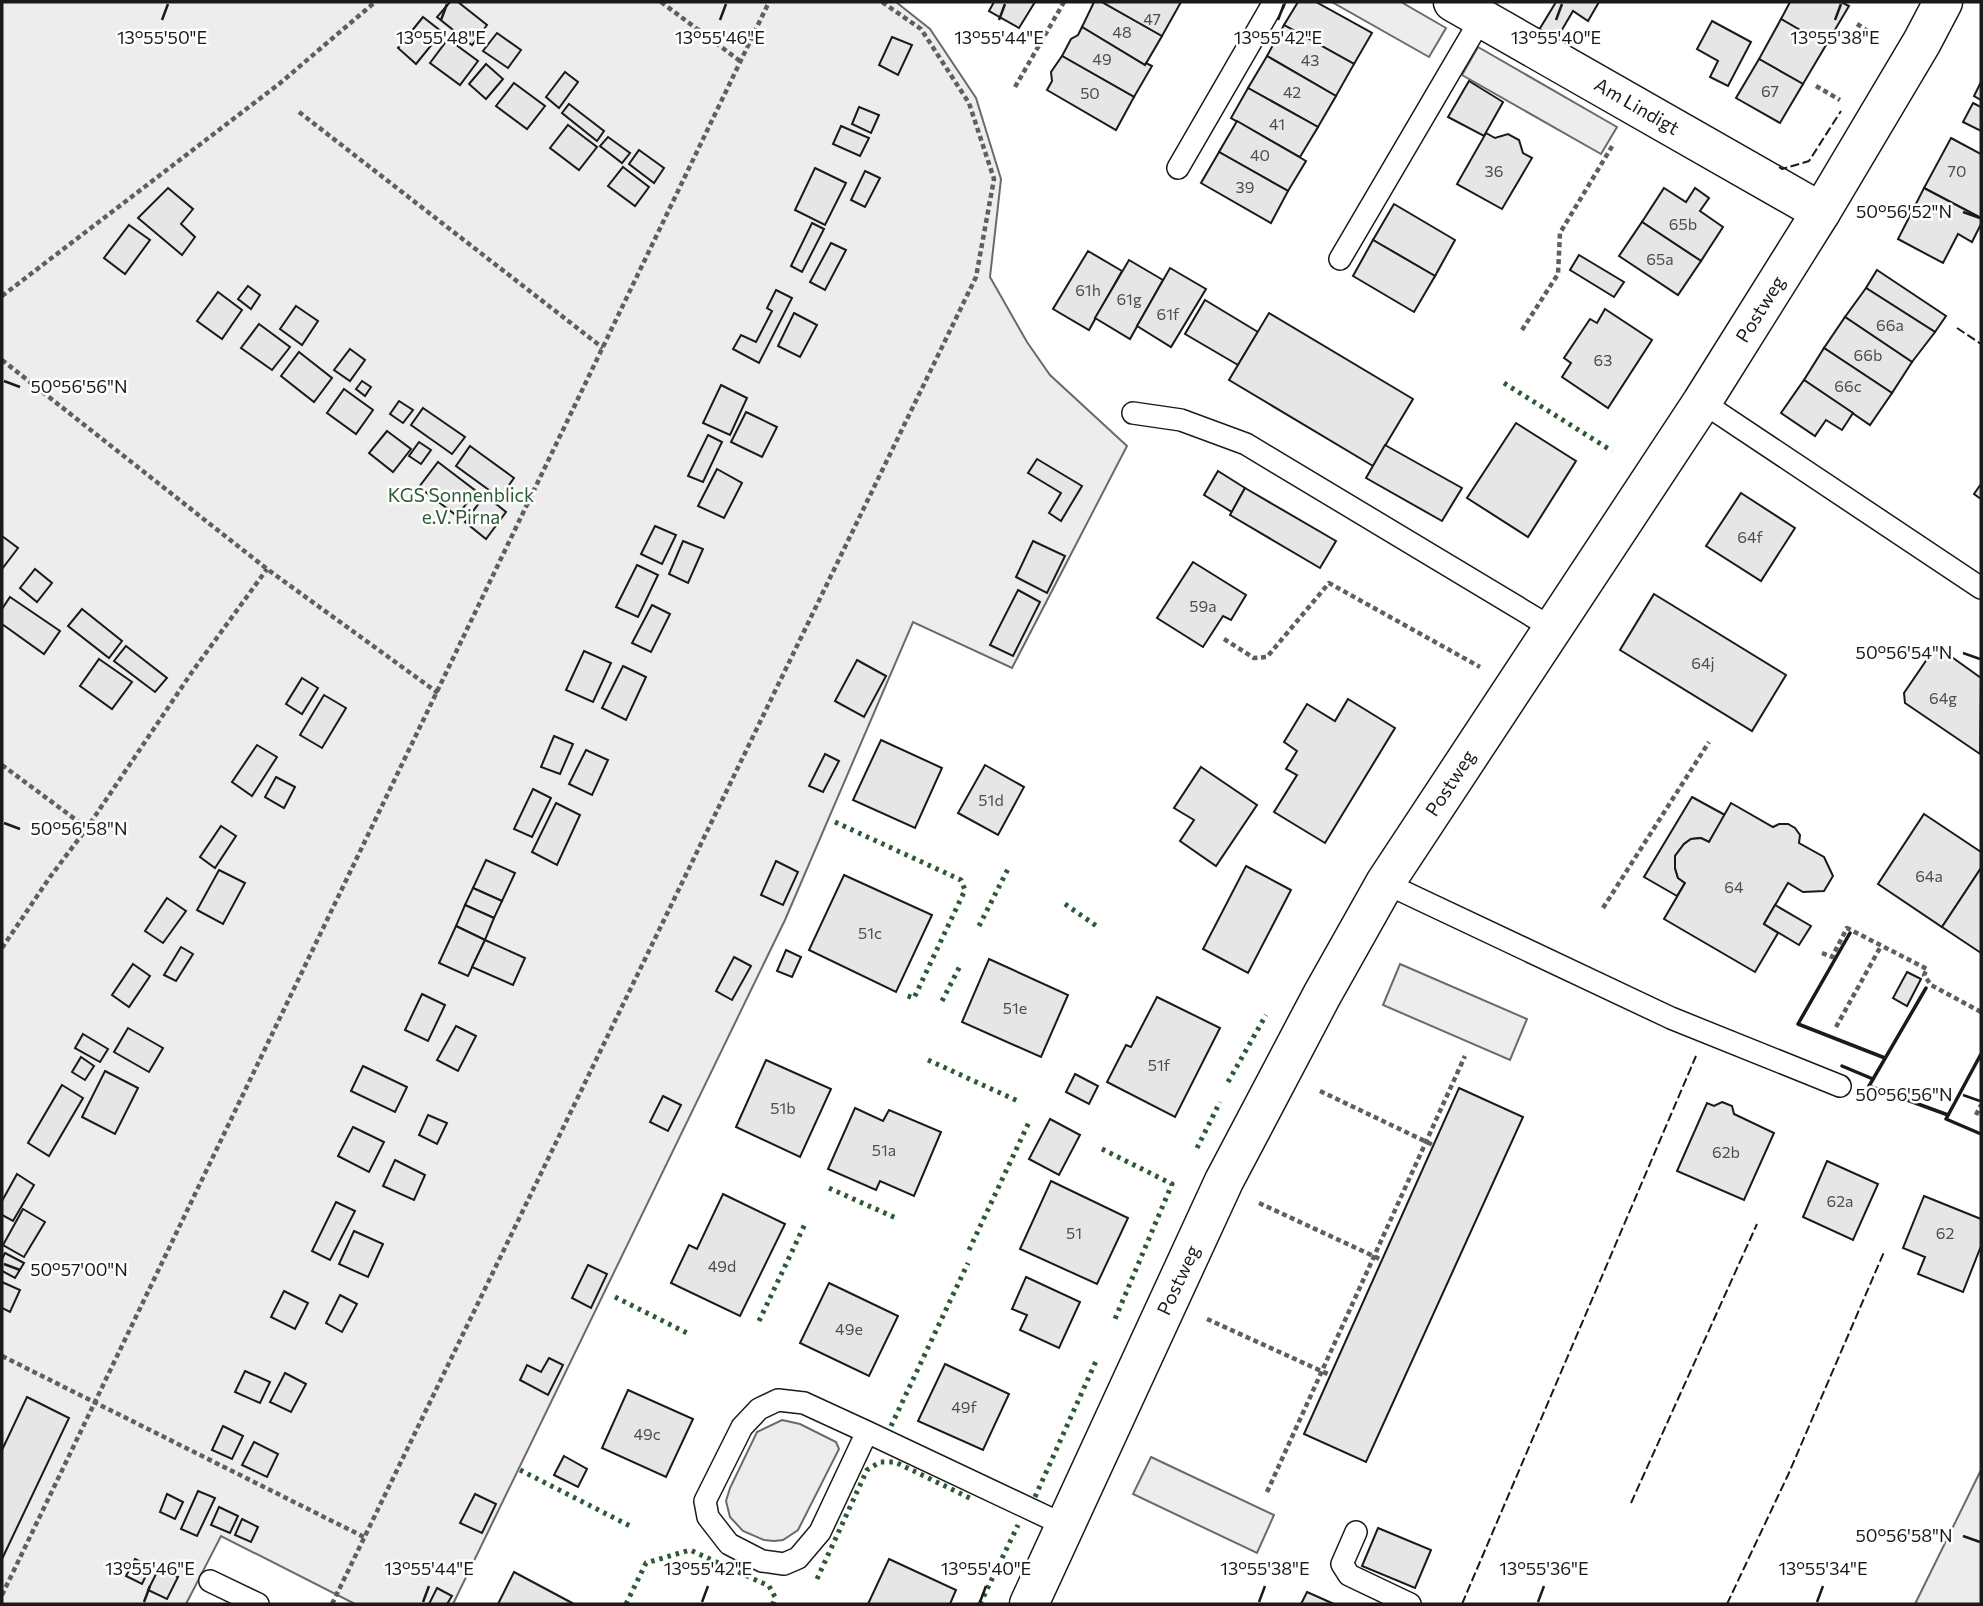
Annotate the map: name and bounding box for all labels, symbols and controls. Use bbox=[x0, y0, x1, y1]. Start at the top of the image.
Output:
house number: 47 bbox=[1143, 9, 1161, 28]
house number: 48 bbox=[1112, 22, 1132, 41]
text: 13°55'50"E bbox=[117, 26, 207, 48]
text: 13°55'48"E bbox=[396, 26, 486, 48]
text: 13°55'46"E bbox=[675, 26, 765, 48]
text: 13°55'44"E bbox=[954, 26, 1044, 48]
text: 13°55'42"E bbox=[1234, 26, 1322, 48]
text: 13°55'40"E bbox=[1511, 26, 1601, 48]
text: 13°55'38"E bbox=[1790, 26, 1880, 48]
house number: 49 bbox=[1092, 49, 1112, 68]
house number: 43 bbox=[1301, 50, 1319, 69]
street label: Am Lindigt bbox=[1591, 72, 1684, 139]
house number: 67 bbox=[1761, 81, 1779, 100]
house number: 42 bbox=[1283, 82, 1301, 101]
house number: 50 bbox=[1080, 83, 1100, 102]
house number: 41 bbox=[1269, 114, 1285, 133]
house number: 40 bbox=[1250, 145, 1270, 164]
house number: 36 bbox=[1485, 161, 1503, 180]
house number: 70 bbox=[1948, 161, 1966, 180]
house number: 39 bbox=[1236, 177, 1254, 196]
text: 50°56'52"N bbox=[1856, 200, 1952, 222]
house number: 65b bbox=[1669, 214, 1697, 233]
house number: 65a bbox=[1646, 249, 1674, 268]
street label: Postweg bbox=[1730, 271, 1789, 346]
house number: 61h bbox=[1075, 280, 1101, 299]
house number: 61g bbox=[1116, 289, 1142, 308]
house number: 61f bbox=[1157, 304, 1180, 323]
house number: 66a bbox=[1876, 315, 1904, 334]
house number: 66b bbox=[1854, 345, 1882, 364]
house number: 63 bbox=[1594, 350, 1612, 369]
text: 50°56'56"N bbox=[31, 375, 127, 397]
house number: 66c bbox=[1834, 376, 1862, 395]
park label: KGS Sonnenblick e.V. Pirna bbox=[388, 483, 534, 528]
house number: 64f bbox=[1737, 527, 1763, 546]
house number: 59a bbox=[1189, 596, 1217, 615]
text: 50°56'54"N bbox=[1856, 641, 1952, 663]
house number: 64j bbox=[1691, 653, 1715, 672]
house number: 64g bbox=[1929, 688, 1957, 707]
street label: Postweg bbox=[1420, 745, 1479, 820]
house number: 51d bbox=[978, 790, 1004, 809]
text: 50°56'58"N bbox=[31, 817, 127, 839]
house number: 64a bbox=[1915, 866, 1943, 885]
house number: 64 bbox=[1724, 877, 1744, 896]
house number: 51c bbox=[858, 923, 882, 942]
house number: 51e bbox=[1003, 998, 1027, 1017]
house number: 51f bbox=[1148, 1055, 1171, 1074]
text: 50°56'56"N bbox=[1856, 1083, 1952, 1105]
house number: 51b bbox=[770, 1098, 796, 1117]
house number: 51a bbox=[872, 1140, 896, 1159]
house number: 62b bbox=[1712, 1142, 1740, 1161]
house number: 62a bbox=[1827, 1191, 1853, 1210]
house number: 51 bbox=[1066, 1223, 1082, 1242]
house number: 62 bbox=[1936, 1223, 1954, 1242]
street label: Postweg bbox=[1151, 1241, 1204, 1318]
house number: 49d bbox=[708, 1256, 736, 1275]
text: 50°57'00"N bbox=[30, 1258, 128, 1280]
house number: 49e bbox=[835, 1319, 863, 1338]
house number: 49f bbox=[951, 1397, 977, 1416]
house number: 49c bbox=[633, 1424, 661, 1443]
text: 50°56'58"N bbox=[1856, 1524, 1952, 1546]
text: 13°55'46"E bbox=[105, 1557, 195, 1579]
text: 13°55'44"E bbox=[384, 1557, 474, 1579]
text: 13°55'42"E bbox=[664, 1557, 752, 1579]
text: 13°55'40"E bbox=[941, 1557, 1031, 1579]
text: 13°55'38"E bbox=[1220, 1557, 1310, 1579]
text: 13°55'36"E bbox=[1499, 1557, 1589, 1579]
text: 13°55'34"E bbox=[1778, 1557, 1868, 1579]

